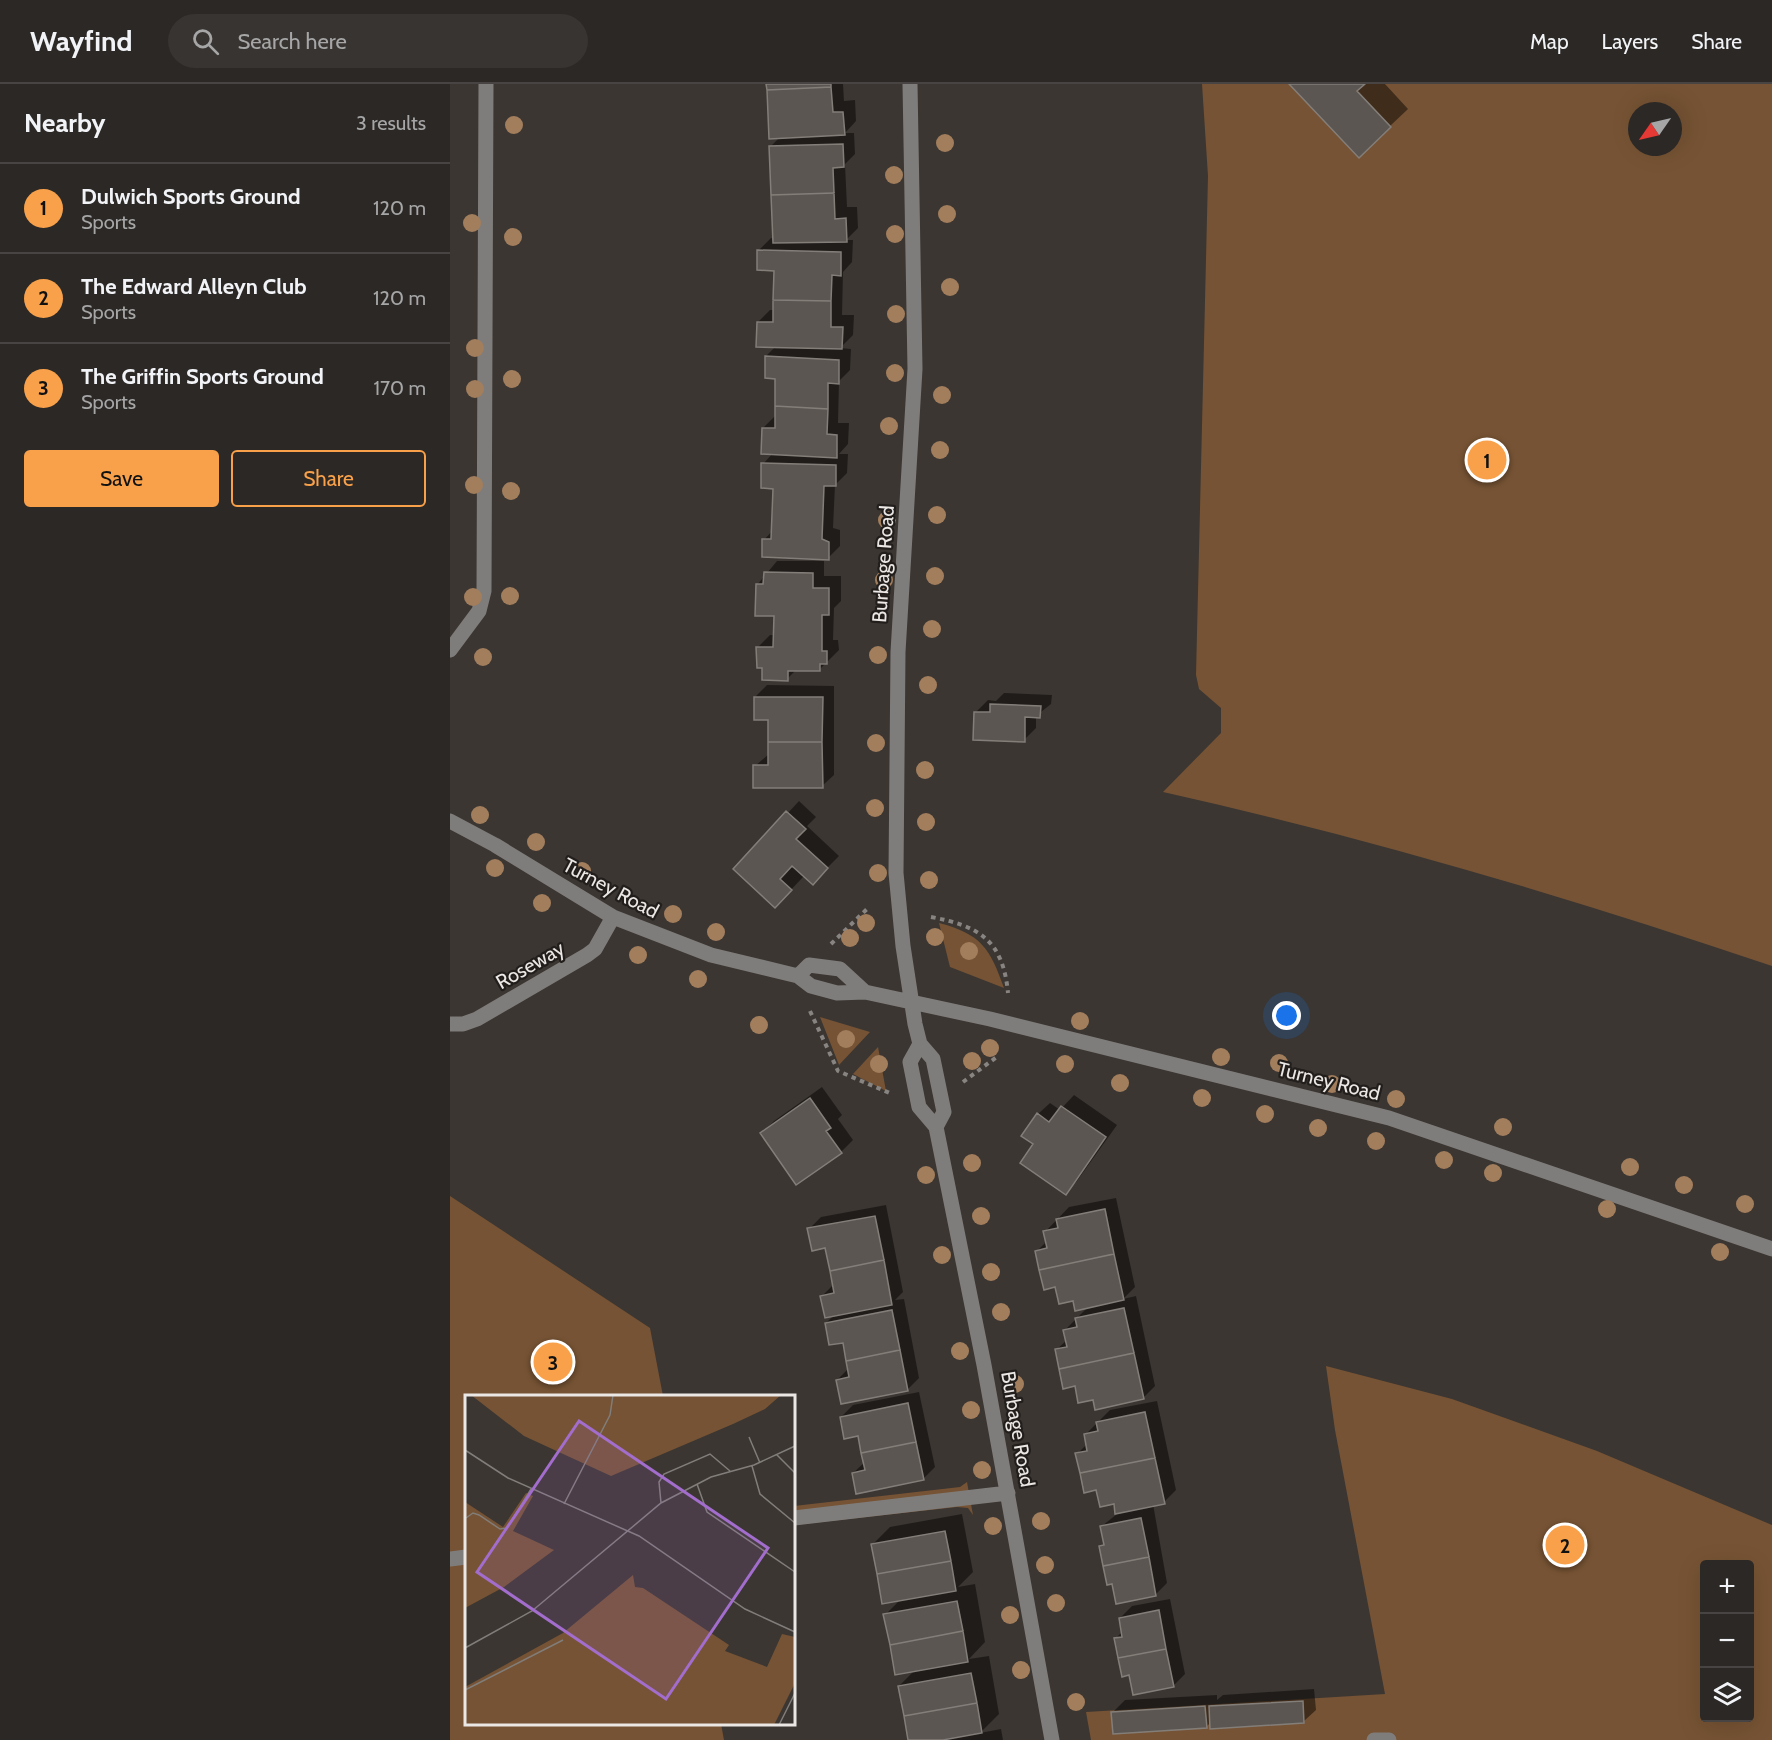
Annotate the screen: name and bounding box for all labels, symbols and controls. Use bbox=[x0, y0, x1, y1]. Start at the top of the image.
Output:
search box bbox=[168, 14, 588, 68]
text: Wayfind bbox=[30, 24, 132, 58]
icon: search bbox=[189, 25, 222, 58]
text: Search here bbox=[237, 28, 347, 55]
text: Map bbox=[1530, 29, 1569, 54]
text: Layers bbox=[1602, 29, 1658, 54]
text: Share bbox=[1691, 29, 1742, 54]
north arrow bbox=[1628, 102, 1682, 156]
text: Nearby bbox=[24, 107, 105, 139]
text: 3 results bbox=[356, 111, 426, 135]
text: Dulwich Sports Ground bbox=[81, 183, 301, 210]
text: 1 bbox=[40, 196, 47, 220]
text: 120 m bbox=[373, 196, 426, 220]
text: Sports bbox=[81, 210, 136, 234]
text: The Edward Alleyn Club bbox=[81, 273, 307, 300]
text: 2 bbox=[38, 286, 49, 310]
text: 120 m bbox=[373, 286, 426, 310]
text: Sports bbox=[81, 300, 136, 324]
text: The Griffin Sports Ground bbox=[81, 363, 324, 390]
text: 3 bbox=[38, 376, 49, 400]
text: 170 m bbox=[374, 376, 426, 400]
text: Sports bbox=[81, 390, 136, 414]
pin: 1 bbox=[1468, 438, 1506, 482]
button: Save bbox=[24, 450, 219, 507]
button: Share bbox=[231, 450, 426, 507]
street label: Burbage Road bbox=[867, 505, 899, 623]
street label: Turney Road bbox=[559, 853, 663, 923]
street label: Roseway bbox=[492, 936, 568, 994]
your location bbox=[1272, 1001, 1301, 1030]
street label: Turney Road bbox=[1275, 1057, 1383, 1105]
pin: 3 bbox=[534, 1340, 572, 1384]
street label: Burbage Road bbox=[996, 1369, 1040, 1489]
inset map bbox=[465, 1395, 795, 1725]
pin: 2 bbox=[1546, 1522, 1584, 1568]
map controls bbox=[1700, 1560, 1754, 1722]
button: + bbox=[1700, 1560, 1754, 1614]
button: − bbox=[1700, 1614, 1754, 1668]
button: layers bbox=[1700, 1668, 1754, 1722]

